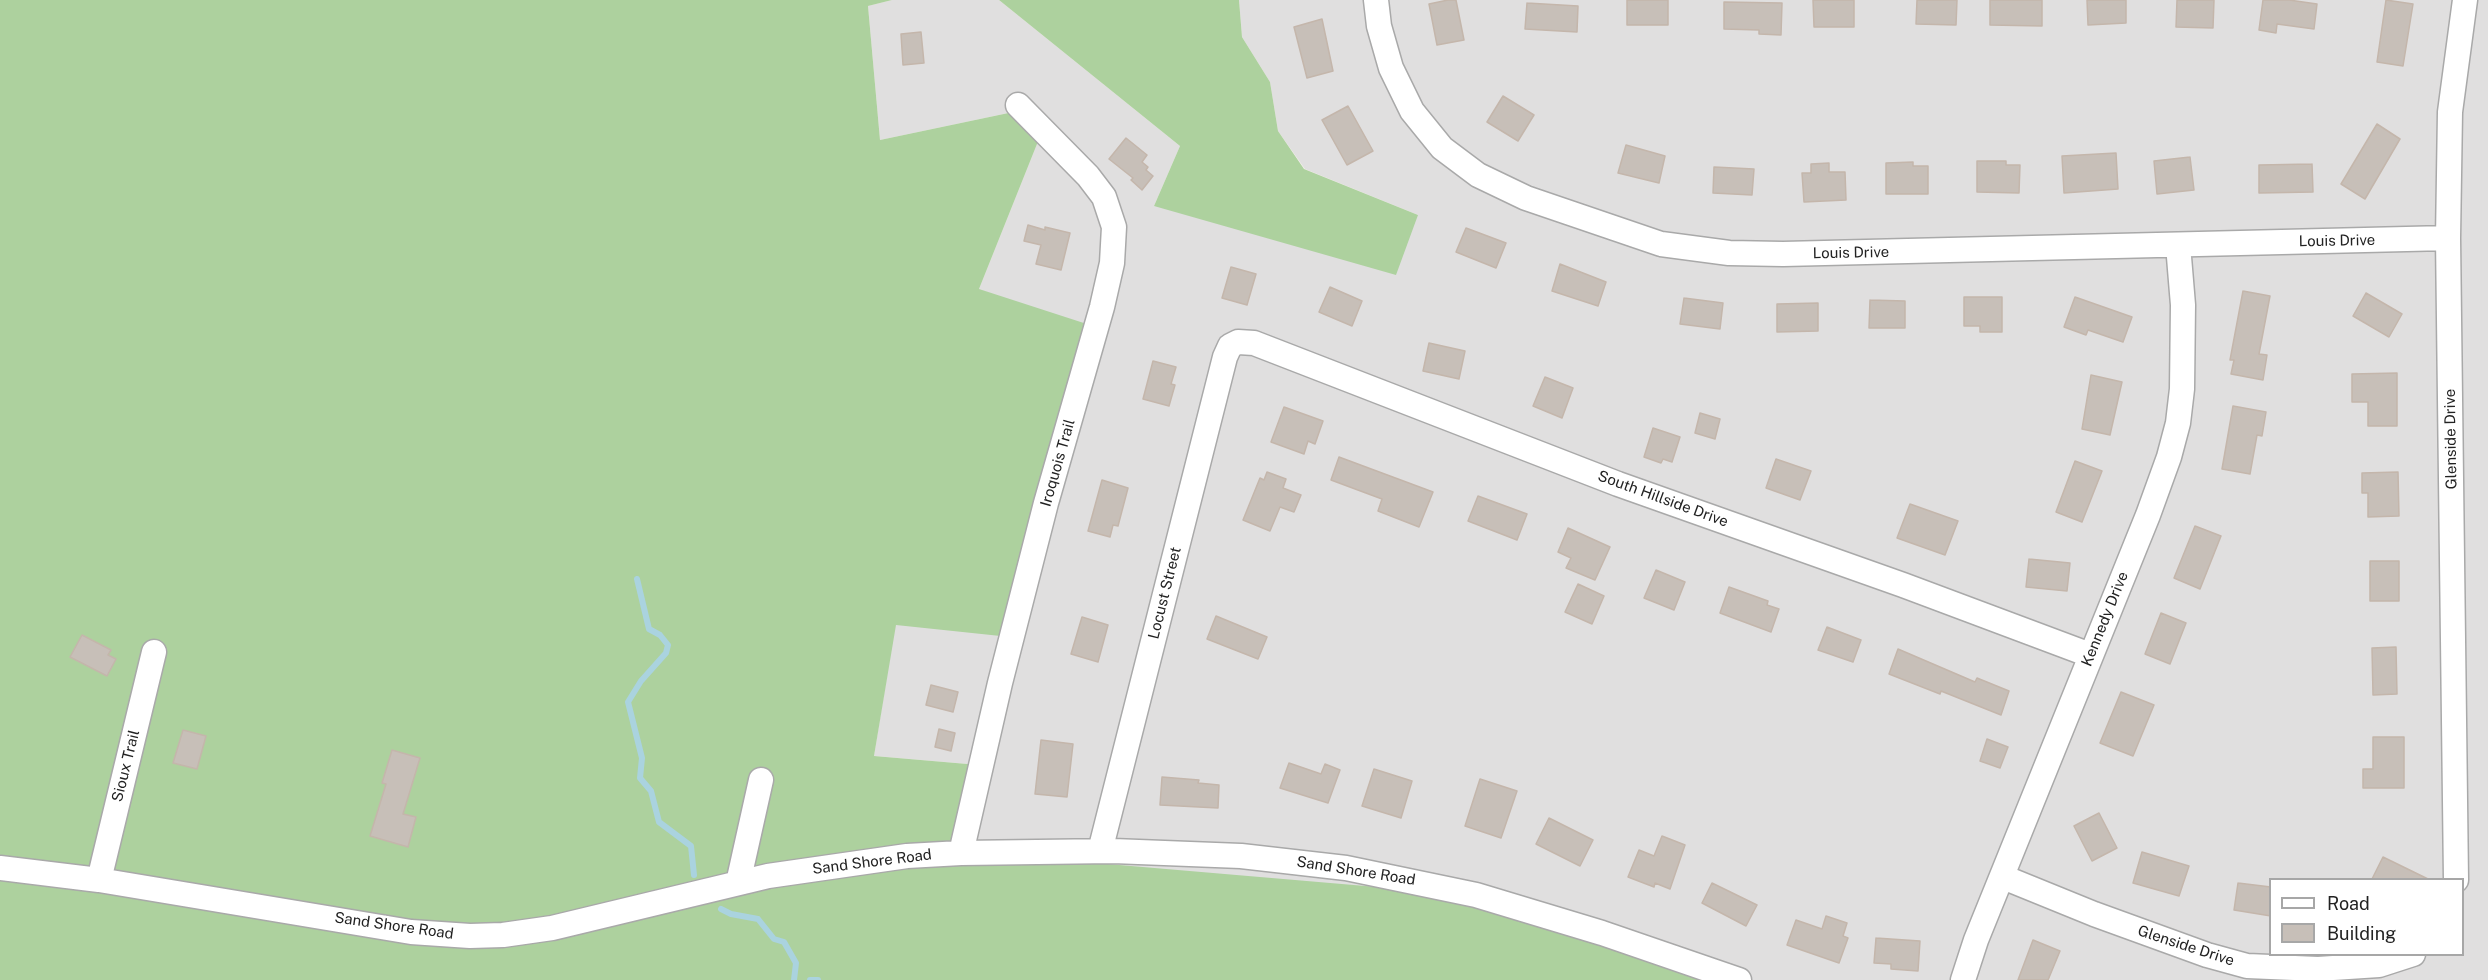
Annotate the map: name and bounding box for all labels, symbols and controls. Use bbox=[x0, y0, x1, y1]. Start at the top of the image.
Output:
street label: Louis Drive bbox=[2299, 231, 2375, 251]
street label: Louis Drive bbox=[1813, 243, 1889, 263]
street label: Glenside Drive bbox=[2441, 389, 2461, 489]
street label: Iroquois Trail bbox=[1037, 417, 1079, 509]
street label: South Hillside Drive bbox=[1595, 467, 1731, 531]
street label: Locust Street bbox=[1145, 545, 1185, 641]
street label: Kennedy Drive bbox=[2078, 569, 2132, 669]
street label: Sioux Trail bbox=[108, 728, 144, 804]
street label: Sand Shore Road bbox=[811, 846, 933, 878]
street label: Sand Shore Road bbox=[1295, 853, 1417, 889]
legend bbox=[2269, 878, 2464, 956]
text: Road bbox=[2327, 893, 2370, 914]
street label: Sand Shore Road bbox=[333, 909, 455, 943]
street label: Glenside Drive bbox=[2135, 922, 2237, 970]
text: Building bbox=[2327, 923, 2396, 944]

